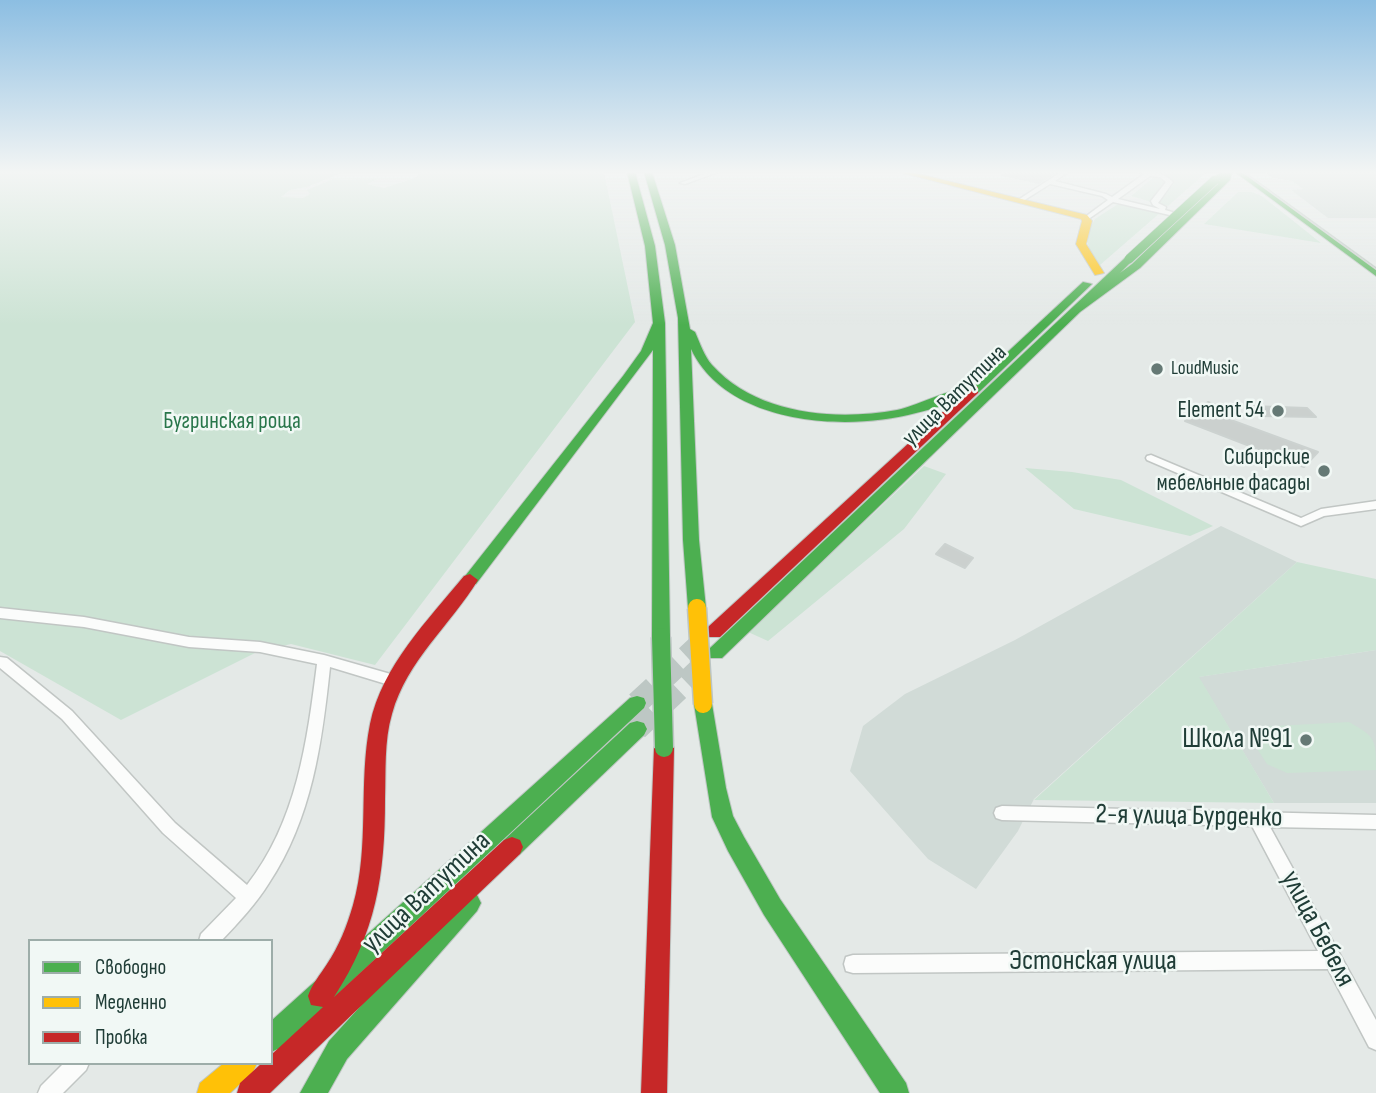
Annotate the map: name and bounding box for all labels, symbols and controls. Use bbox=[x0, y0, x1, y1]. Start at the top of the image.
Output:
street label: улица Ватутина bbox=[897, 339, 1013, 453]
place label: LoudMusic bbox=[1171, 358, 1239, 380]
marker: LoudMusic bbox=[1149, 361, 1165, 377]
place label: Element 54 bbox=[1177, 397, 1264, 425]
marker: Element 54 bbox=[1270, 403, 1286, 419]
park label: Бугринская роща bbox=[163, 408, 301, 436]
place label: Сибирские мебельные фасады bbox=[1156, 444, 1310, 498]
marker: Сибирские мебельные фасады bbox=[1316, 463, 1332, 479]
place label: Школа №91 bbox=[1182, 723, 1292, 757]
marker: Школа №91 bbox=[1298, 732, 1314, 748]
street label: 2-я улица Бурденко bbox=[1095, 799, 1283, 835]
street label: улица Ватутина bbox=[356, 825, 498, 961]
street label: улица Бебеля bbox=[1272, 865, 1362, 993]
legend bbox=[28, 939, 273, 1065]
street label: Эстонская улица bbox=[1009, 945, 1177, 979]
text: Свободно bbox=[95, 955, 166, 980]
text: Медленно bbox=[95, 990, 167, 1015]
text: Пробка bbox=[95, 1025, 148, 1050]

